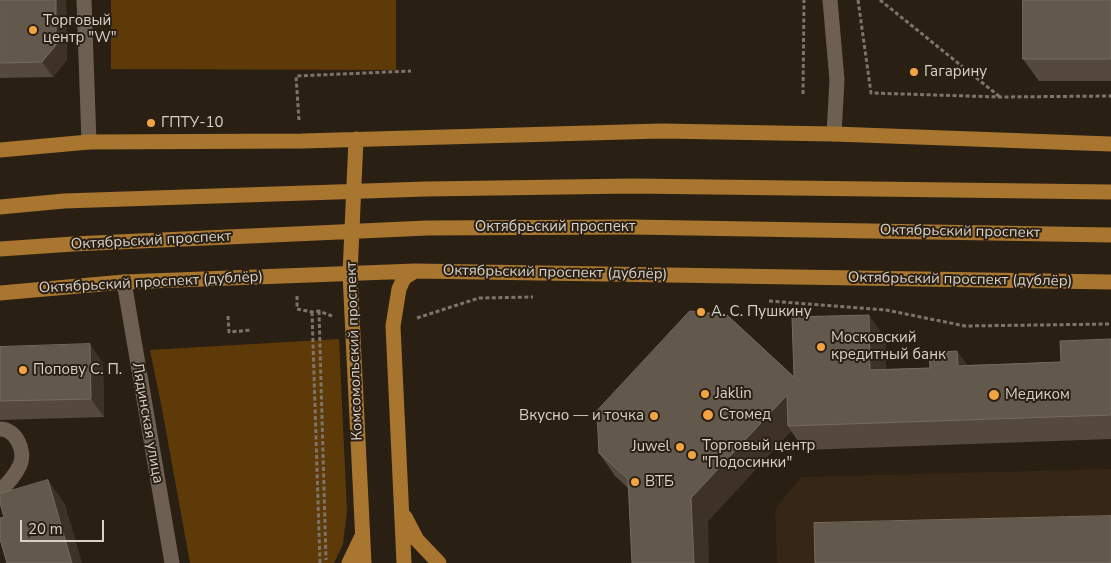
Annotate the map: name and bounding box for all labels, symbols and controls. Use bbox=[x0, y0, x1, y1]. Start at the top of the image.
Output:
place label: Торговый центр "W" bbox=[43, 12, 117, 47]
marker: Торговый центр "W" bbox=[27, 24, 39, 36]
place label: Гагарину bbox=[924, 63, 987, 81]
marker: Гагарину bbox=[908, 66, 920, 78]
place label: ГПТУ-10 bbox=[161, 114, 224, 132]
marker: ГПТУ-10 bbox=[145, 117, 157, 129]
street label: Октябрьский проспект bbox=[475, 218, 635, 236]
street label: Октябрьский проспект bbox=[880, 222, 1040, 242]
street label: Октябрьский проспект bbox=[70, 228, 232, 254]
street label: Комсомольский проспект bbox=[343, 261, 367, 441]
street label: Октябрьский проспект (дублёр) bbox=[443, 262, 667, 284]
street label: Октябрьский проспект (дублёр) bbox=[38, 268, 264, 298]
street label: Октябрьский проспект (дублёр) bbox=[848, 269, 1072, 291]
place label: А. С. Пушкину bbox=[711, 303, 812, 321]
marker: А. С. Пушкину bbox=[695, 306, 707, 318]
place label: Московский кредитный банк bbox=[831, 329, 946, 364]
marker: Московский кредитный банк bbox=[815, 341, 827, 353]
place label: Попову С. П. bbox=[33, 361, 122, 379]
street label: Лядинская улица bbox=[128, 361, 166, 485]
marker: Попову С. П. bbox=[17, 364, 29, 376]
place label: Jaklin bbox=[715, 385, 752, 403]
place label: Медиком bbox=[1005, 386, 1070, 404]
marker: Jaklin bbox=[699, 388, 711, 400]
marker: Медиком bbox=[987, 388, 1001, 402]
place label: Стомед bbox=[719, 406, 771, 424]
place label: Вкусно — и точка bbox=[519, 407, 644, 425]
marker: Стомед bbox=[701, 408, 715, 422]
marker: Вкусно — и точка bbox=[648, 410, 660, 422]
place label: Торговый центр "Подосинки" bbox=[702, 437, 816, 472]
place label: Juwel bbox=[632, 438, 670, 456]
marker: Juwel bbox=[674, 441, 686, 453]
marker: Торговый центр "Подосинки" bbox=[686, 449, 698, 461]
place label: ВТБ bbox=[645, 473, 674, 491]
marker: ВТБ bbox=[629, 476, 641, 488]
scale bar bbox=[22, 510, 106, 542]
text: 20 m bbox=[28, 519, 63, 539]

